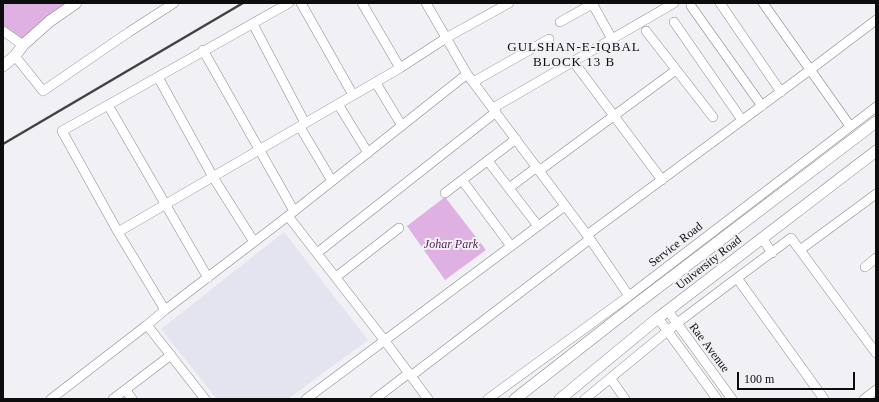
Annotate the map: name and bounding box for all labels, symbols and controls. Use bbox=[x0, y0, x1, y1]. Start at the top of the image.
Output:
district label: GULSHAN-E-IQBAL BLOCK 13 B bbox=[507, 40, 641, 71]
street label: Service Road bbox=[646, 220, 706, 270]
street label: University Road bbox=[673, 233, 745, 293]
park label: Johar Park bbox=[424, 238, 478, 252]
street label: Rae Avenue bbox=[686, 320, 732, 376]
scale bar bbox=[739, 364, 857, 390]
text: 100 m bbox=[744, 372, 774, 386]

